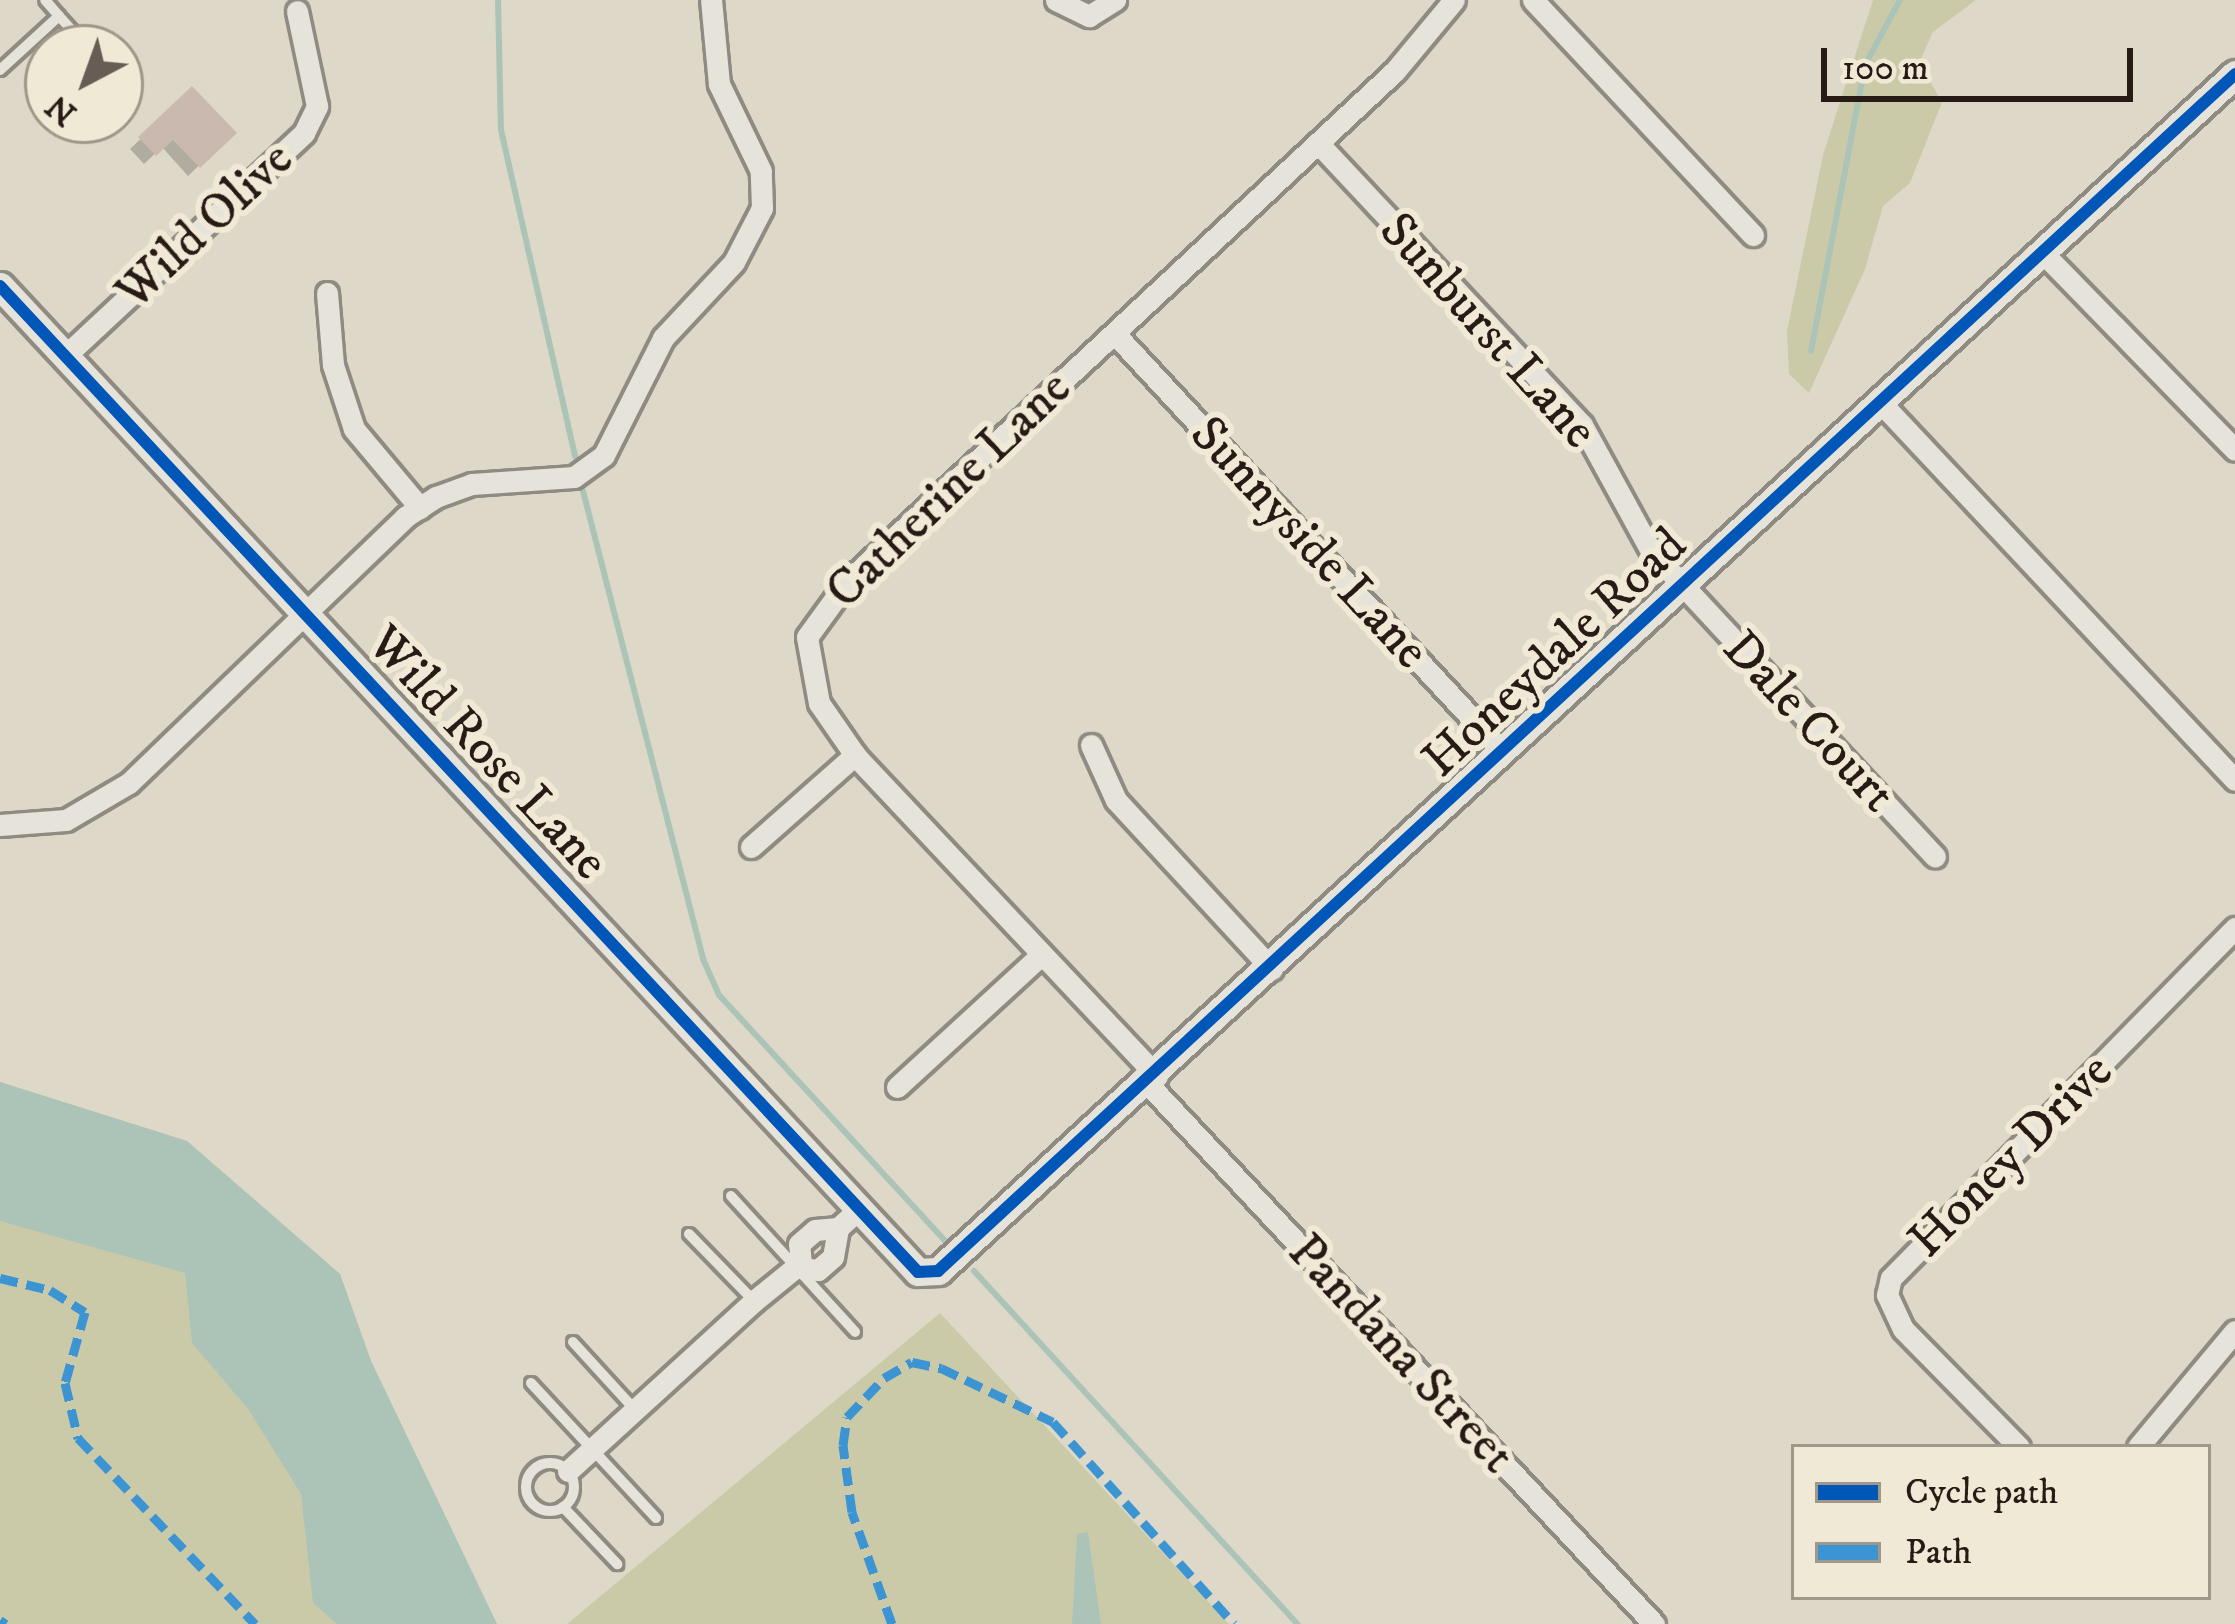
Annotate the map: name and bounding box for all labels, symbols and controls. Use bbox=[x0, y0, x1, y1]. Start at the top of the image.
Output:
north arrow bbox=[24, 24, 144, 144]
scale bar bbox=[1827, 24, 2139, 98]
text: 100 m bbox=[1842, 46, 1929, 91]
text: N bbox=[38, 85, 86, 134]
street label: Wild Olive bbox=[104, 129, 306, 323]
street label: Sunburst Lane bbox=[1366, 201, 1610, 461]
street label: Catherine Lane bbox=[814, 358, 1084, 622]
street label: Sunnyside Lane bbox=[1177, 404, 1441, 682]
street label: Honeydale Road bbox=[1410, 515, 1700, 791]
street label: Wild Rose Lane bbox=[354, 613, 620, 893]
street label: Dale Court bbox=[1710, 619, 1908, 825]
street label: Honey Drive bbox=[1896, 1041, 2126, 1271]
street label: Pandana Street bbox=[1275, 1222, 1527, 1486]
legend bbox=[1791, 1444, 2211, 1600]
text: Cycle path bbox=[1905, 1470, 2058, 1515]
text: Path bbox=[1905, 1530, 1972, 1575]

